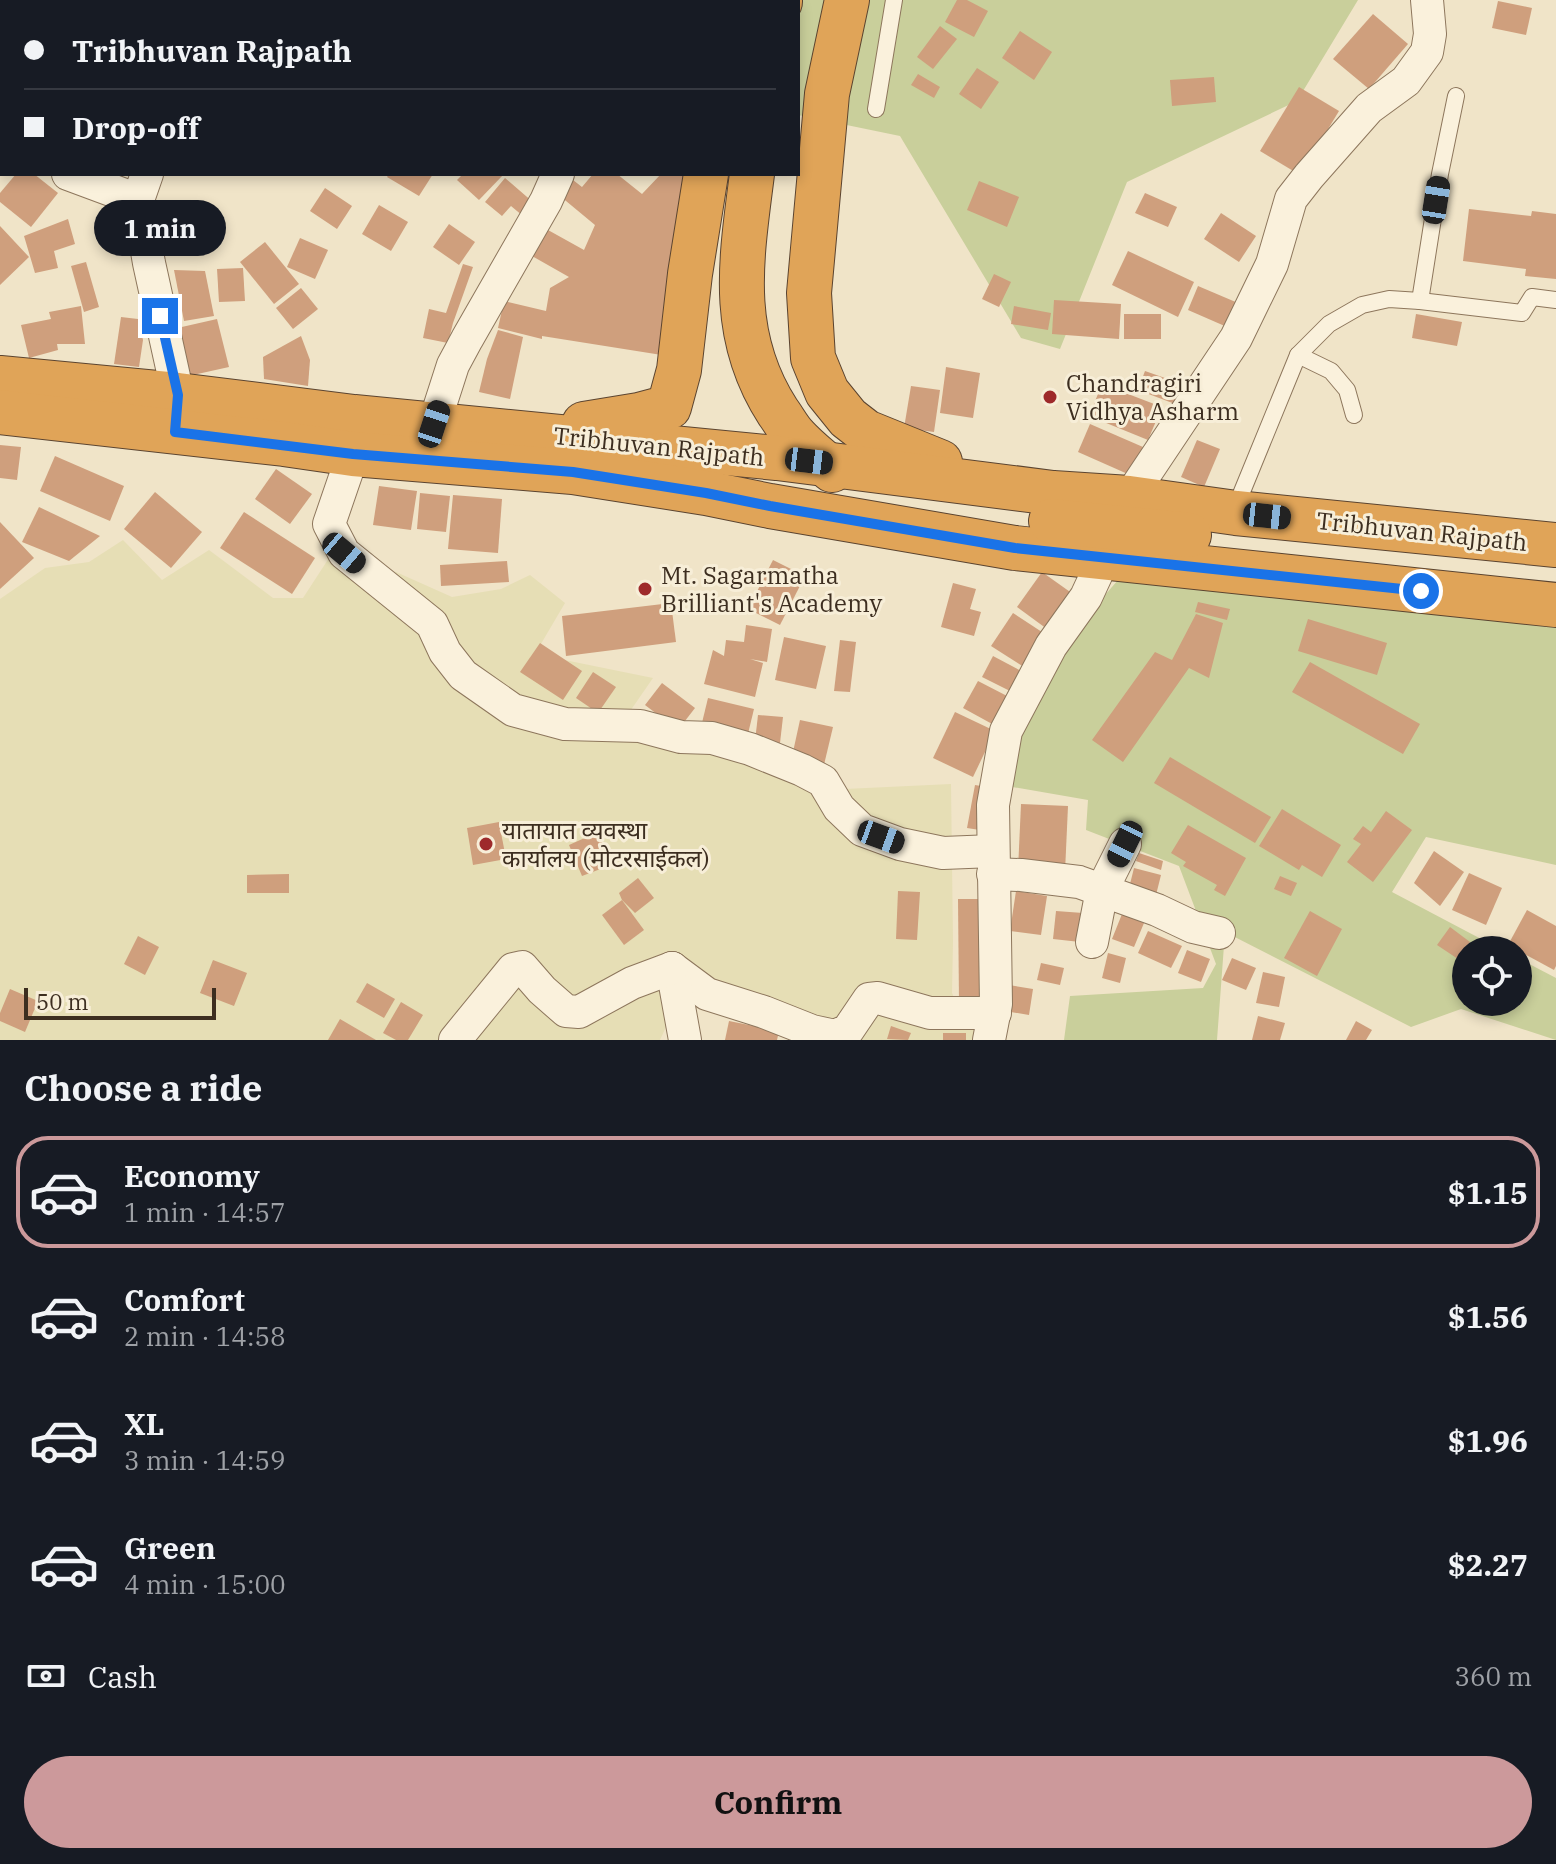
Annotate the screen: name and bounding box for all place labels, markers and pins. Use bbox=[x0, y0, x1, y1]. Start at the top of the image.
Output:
place label: Chandragiri Vidhya Asharm bbox=[1066, 367, 1239, 427]
marker: Chandragiri Vidhya Asharm bbox=[1041, 388, 1059, 406]
place label: Mt. Sagarmatha Brilliant's Academy bbox=[661, 559, 882, 619]
marker: Mt. Sagarmatha Brilliant's Academy bbox=[636, 580, 654, 598]
place label: यातायात व्यवस्था कार्यालय (मोटरसाईकल) bbox=[502, 814, 710, 874]
marker: यातायात व्यवस्था कार्यालय (मोटरसाईकल) bbox=[477, 835, 495, 853]

